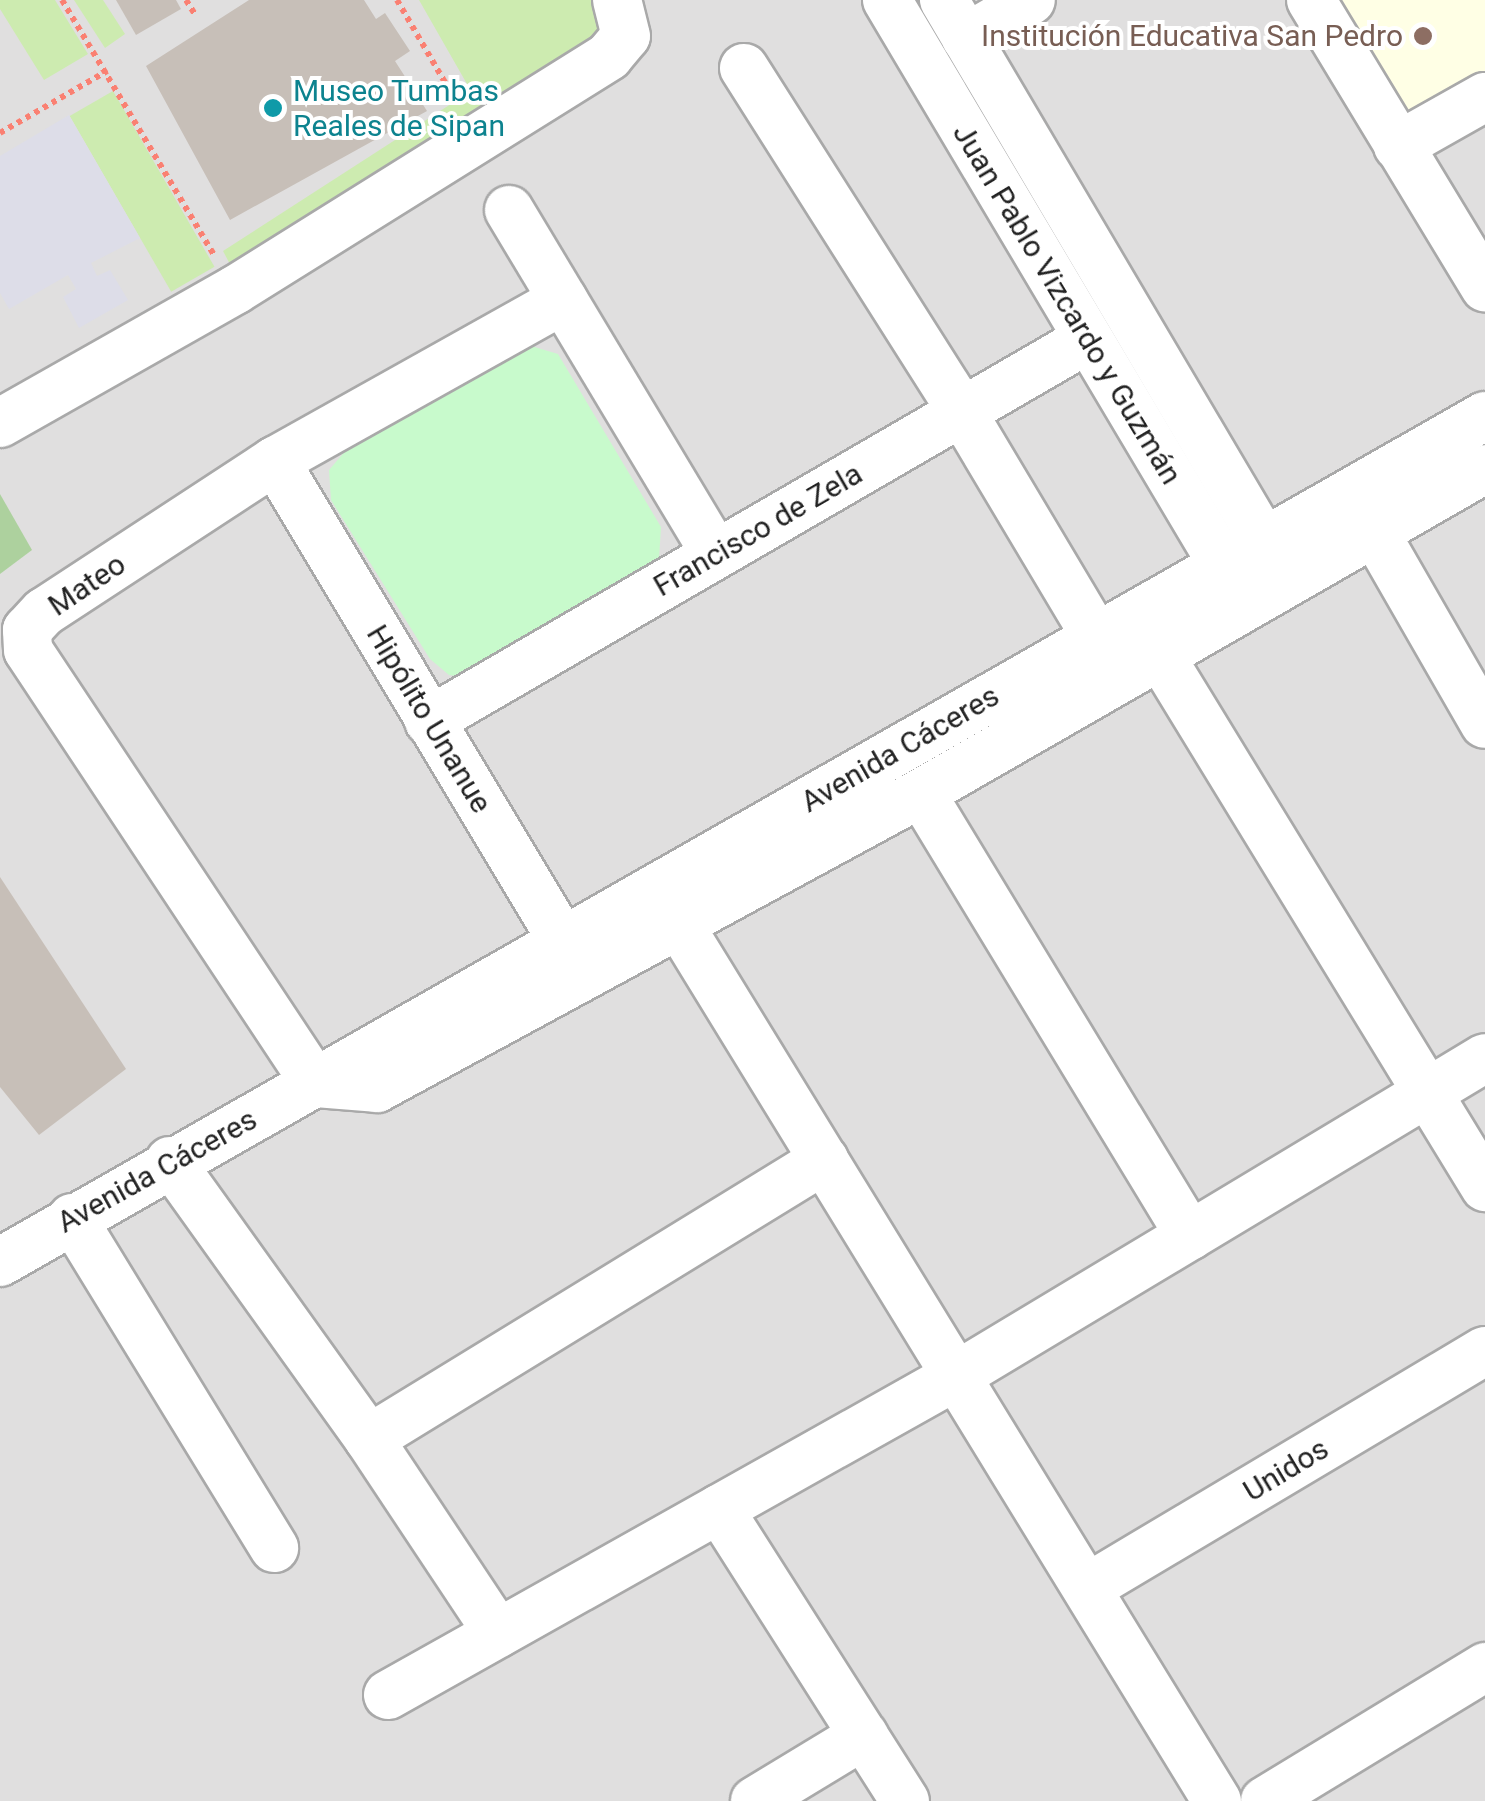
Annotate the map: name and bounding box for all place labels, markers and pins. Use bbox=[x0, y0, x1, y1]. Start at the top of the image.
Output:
place label: Institución Educativa San Pedro bbox=[981, 18, 1403, 54]
marker: Institución Educativa San Pedro bbox=[1412, 25, 1434, 47]
place label: Museo Tumbas Reales de Sipan bbox=[293, 73, 505, 144]
marker: Museo Tumbas Reales de Sipan bbox=[262, 97, 284, 119]

